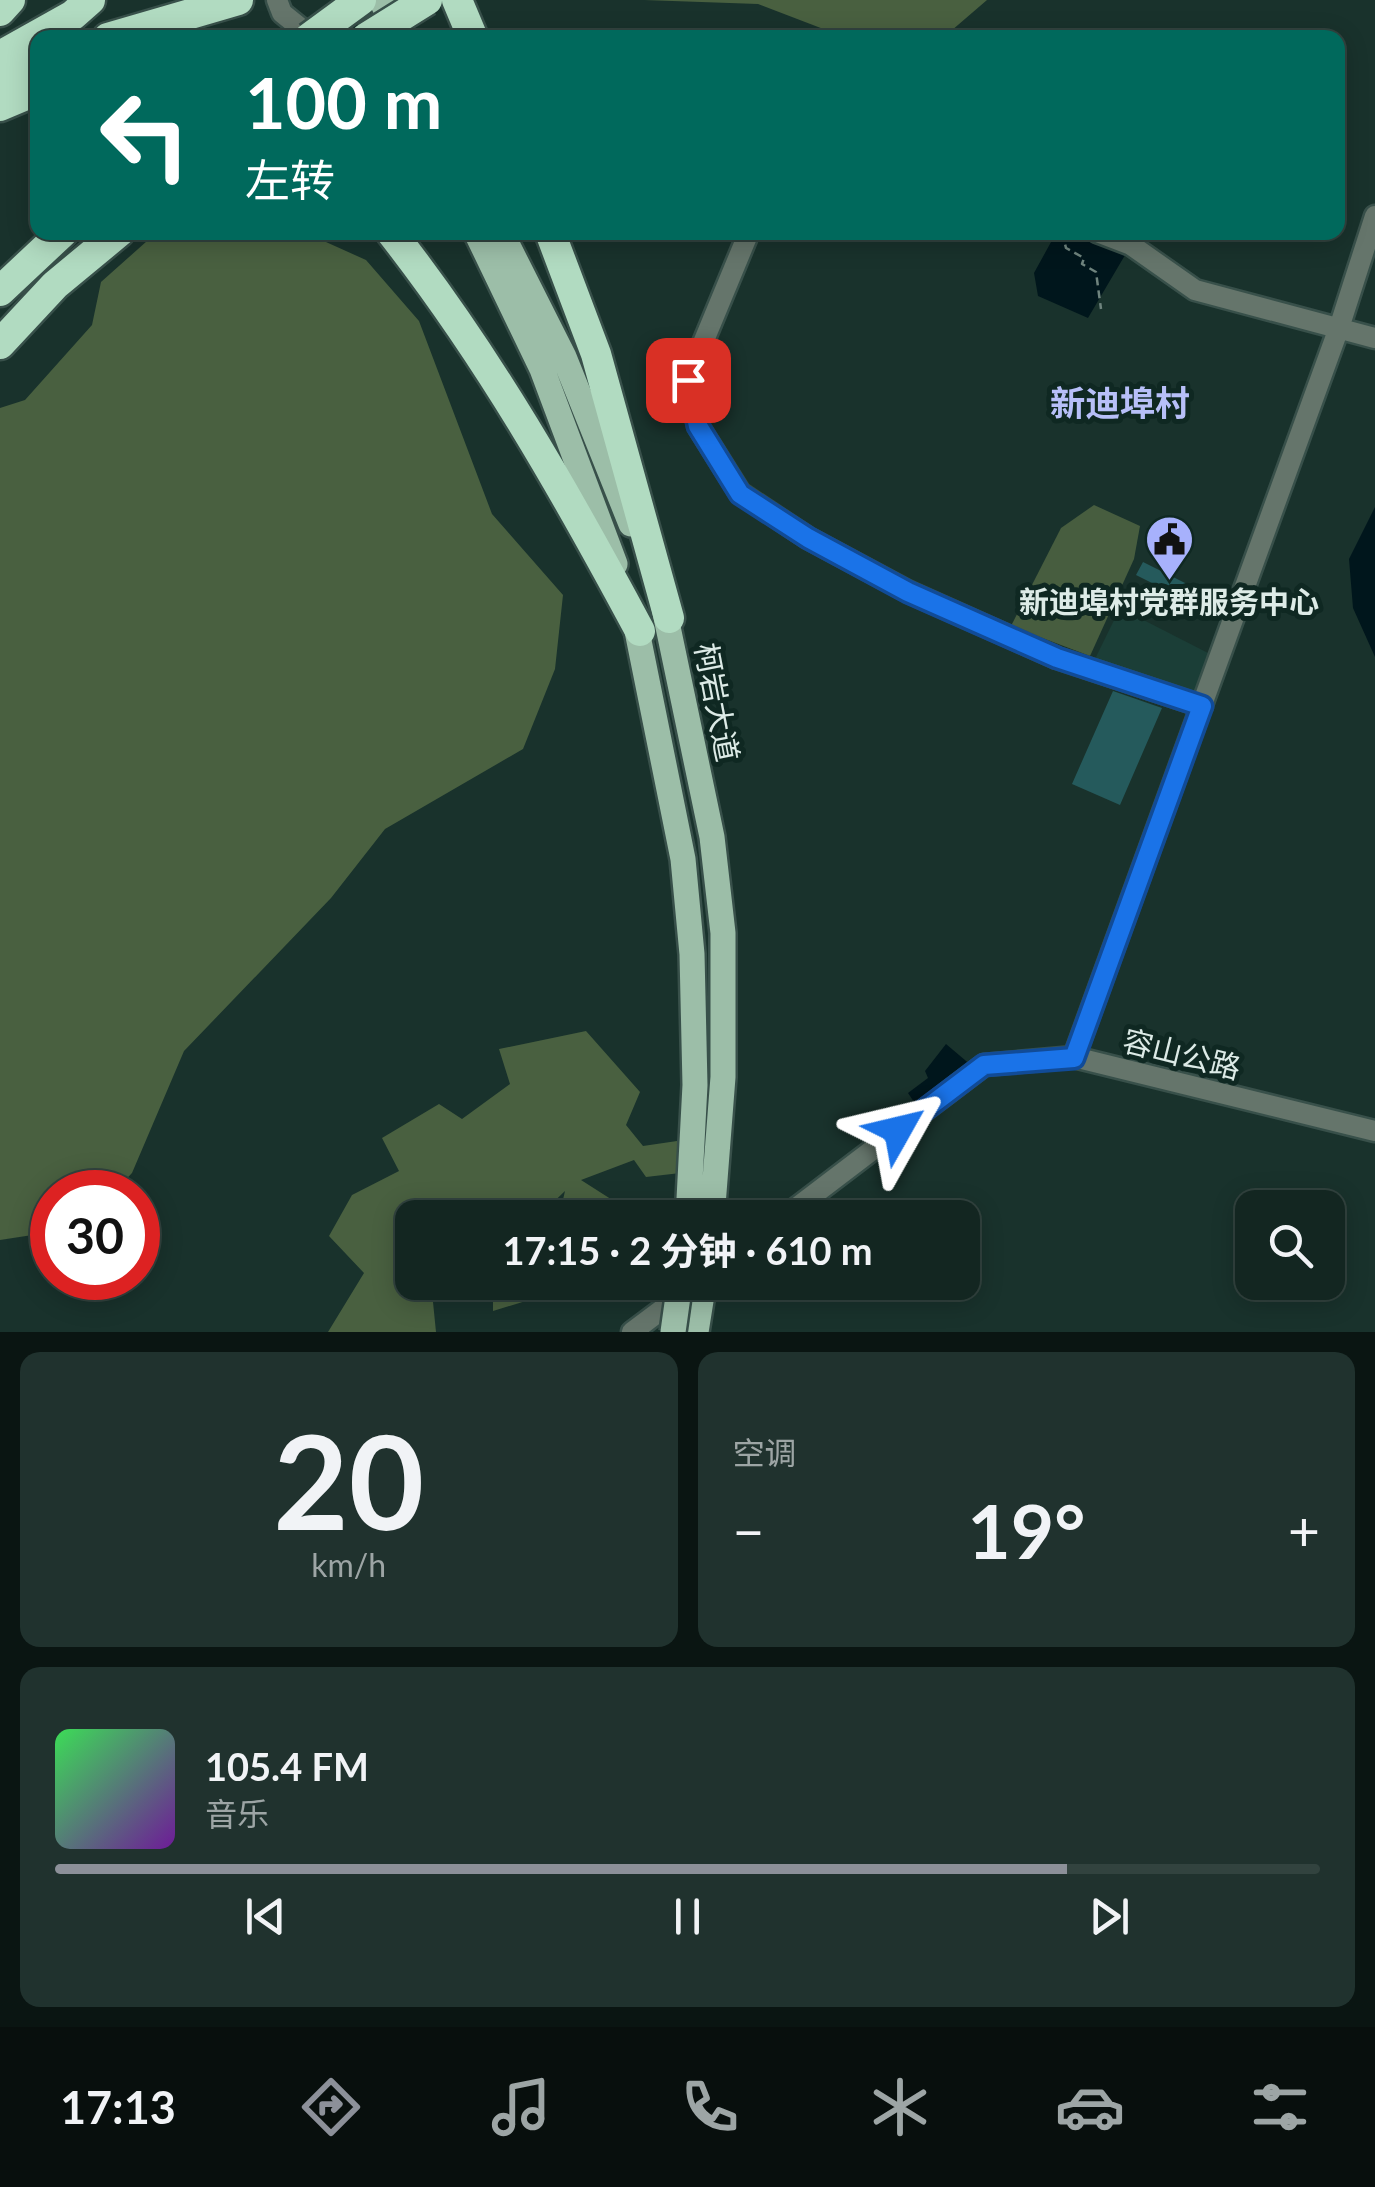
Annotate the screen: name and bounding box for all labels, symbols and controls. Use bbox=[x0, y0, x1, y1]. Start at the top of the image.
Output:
text: 100 m bbox=[245, 60, 442, 144]
icon: left bbox=[80, 70, 210, 200]
text: 左转 bbox=[245, 153, 335, 207]
pin bbox=[646, 338, 731, 423]
icon: arrive bbox=[661, 353, 716, 408]
district label: 新迪埠村 bbox=[1050, 381, 1190, 423]
public building icon: 新迪埠村党群服务中心 bbox=[1143, 514, 1195, 582]
place label: 新迪埠村党群服务中心 bbox=[1019, 583, 1319, 619]
street label: 柯岩大道 bbox=[689, 640, 747, 764]
street label: 容山公路 bbox=[1119, 1021, 1245, 1085]
position arrow bbox=[846, 1078, 950, 1182]
speed limit sign: 30 bbox=[30, 1170, 160, 1300]
map controls bbox=[1235, 1190, 1345, 1300]
button: search bbox=[1235, 1190, 1345, 1300]
text: 17:15 · 2 分钟 · 610 m bbox=[502, 1227, 873, 1273]
text: 20 bbox=[273, 1402, 424, 1558]
text: 空调 bbox=[733, 1433, 797, 1472]
text: 19° bbox=[967, 1485, 1085, 1575]
text: − bbox=[733, 1497, 764, 1563]
text: + bbox=[1288, 1497, 1320, 1563]
text: km/h bbox=[311, 1545, 386, 1584]
text: 105.4 FM bbox=[205, 1743, 369, 1789]
text: 音乐 bbox=[205, 1794, 269, 1833]
icon: previous bbox=[238, 1889, 293, 1944]
icon: pause bbox=[660, 1889, 715, 1944]
icon: next bbox=[1082, 1889, 1137, 1944]
icon: directions bbox=[296, 2072, 366, 2142]
icon: music bbox=[486, 2072, 556, 2142]
icon: phone bbox=[675, 2072, 745, 2142]
icon: climate bbox=[865, 2072, 935, 2142]
icon: car bbox=[1055, 2072, 1125, 2142]
icon: filters bbox=[1245, 2072, 1315, 2142]
text: 17:13 bbox=[60, 2080, 176, 2134]

